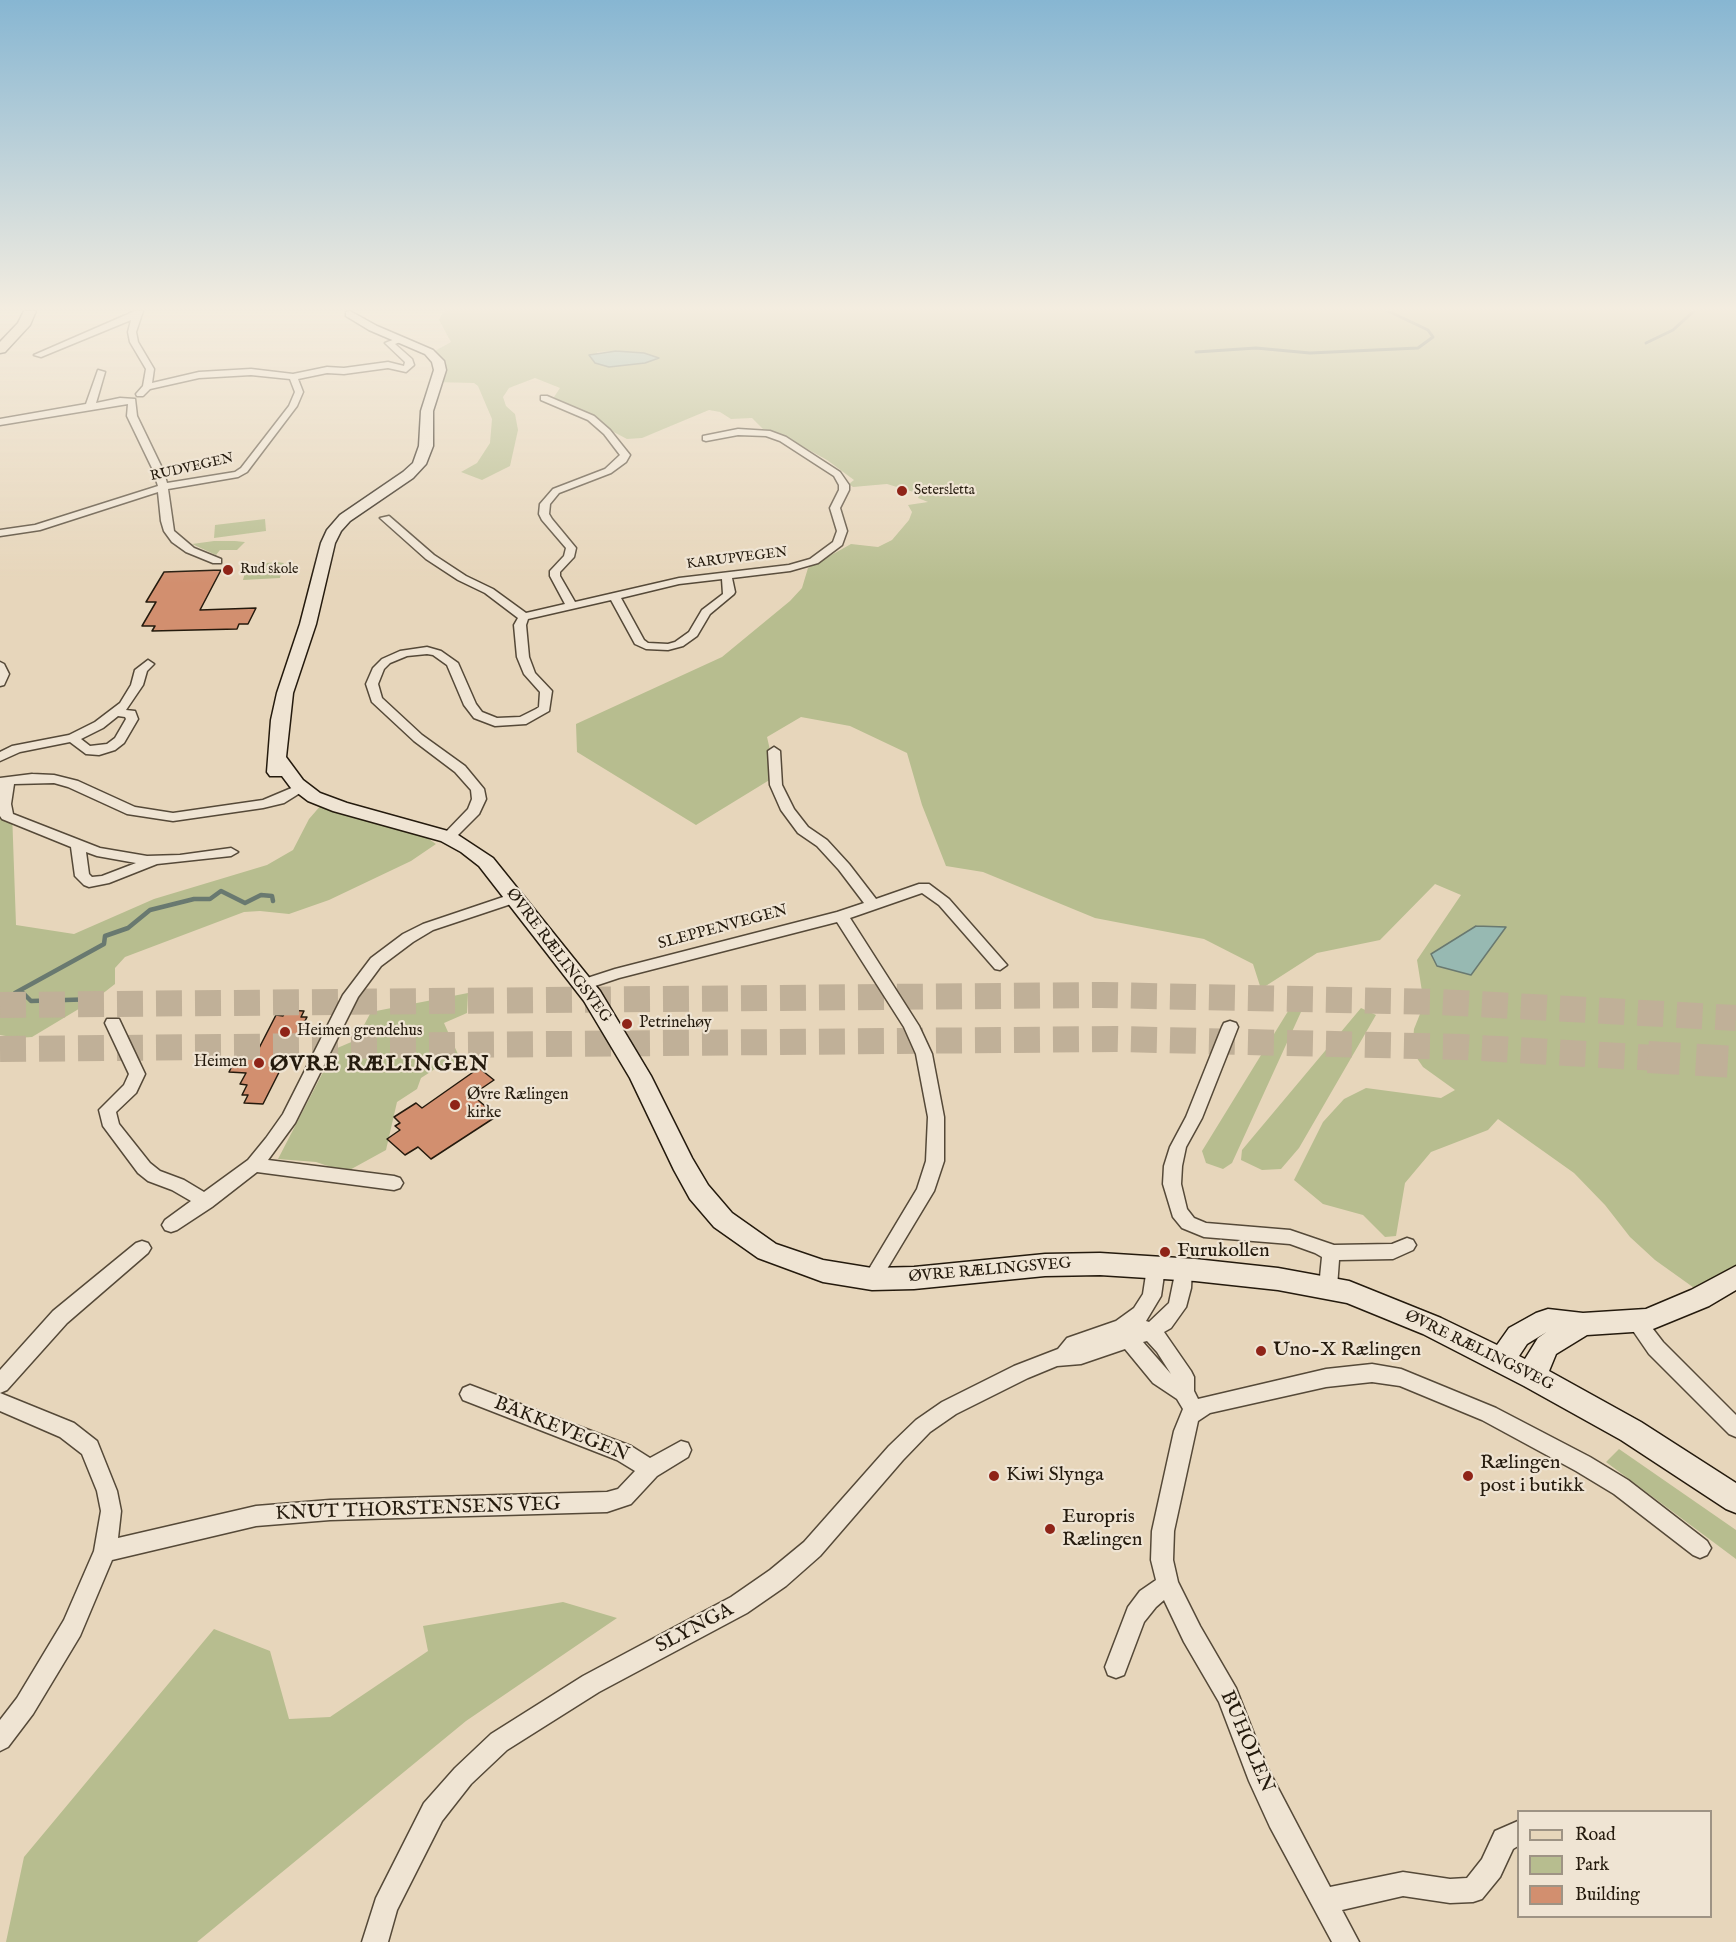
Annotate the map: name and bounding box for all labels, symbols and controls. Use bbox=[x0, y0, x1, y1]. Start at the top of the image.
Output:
street label: RUDVEGEN bbox=[149, 450, 235, 486]
place label: Setersletta bbox=[914, 483, 975, 499]
marker: Setersletta bbox=[895, 484, 909, 498]
street label: KARUPVEGEN bbox=[686, 544, 788, 574]
place label: Rud skole bbox=[240, 562, 298, 578]
marker: Rud skole bbox=[221, 563, 235, 577]
street label: ØVRE RÆLINGSVEG bbox=[501, 885, 615, 1027]
street label: SLEPPENVEGEN bbox=[656, 901, 790, 955]
place label: Petrinehøy bbox=[639, 1014, 712, 1034]
marker: Petrinehøy bbox=[620, 1017, 634, 1031]
place label: Heimen grendehus bbox=[297, 1022, 422, 1042]
marker: Heimen grendehus bbox=[278, 1025, 292, 1039]
district label: ØVRE RÆLINGEN bbox=[270, 1052, 490, 1078]
place label: Heimen bbox=[194, 1053, 247, 1073]
marker: Heimen bbox=[252, 1056, 266, 1070]
place label: Øvre Rælingen kirke bbox=[467, 1086, 568, 1124]
marker: Øvre Rælingen kirke bbox=[448, 1098, 462, 1112]
place label: Furukollen bbox=[1177, 1240, 1270, 1264]
marker: Furukollen bbox=[1158, 1245, 1172, 1259]
street label: ØVRE RÆLINGSVEG bbox=[908, 1254, 1072, 1288]
street label: ØVRE RÆLINGSVEG bbox=[1401, 1307, 1557, 1395]
place label: Uno-X Rælingen bbox=[1273, 1339, 1421, 1363]
marker: Uno-X Rælingen bbox=[1254, 1344, 1268, 1358]
street label: BAKKEVEGEN bbox=[490, 1392, 632, 1468]
place label: Rælingen post i butikk bbox=[1480, 1452, 1584, 1499]
place label: Kiwi Slynga bbox=[1006, 1464, 1104, 1488]
marker: Kiwi Slynga bbox=[987, 1469, 1001, 1483]
marker: Rælingen post i butikk bbox=[1461, 1469, 1475, 1483]
street label: KNUT THORSTENSENS VEG bbox=[275, 1493, 561, 1527]
place label: Europris Rælingen bbox=[1062, 1506, 1142, 1553]
marker: Europris Rælingen bbox=[1043, 1522, 1057, 1536]
street label: SLYNGA bbox=[652, 1599, 738, 1659]
street label: BUHOLEN bbox=[1214, 1687, 1278, 1797]
legend bbox=[1517, 1810, 1712, 1918]
text: Road bbox=[1575, 1824, 1616, 1847]
text: Park bbox=[1575, 1854, 1609, 1877]
text: Building bbox=[1575, 1884, 1640, 1907]

